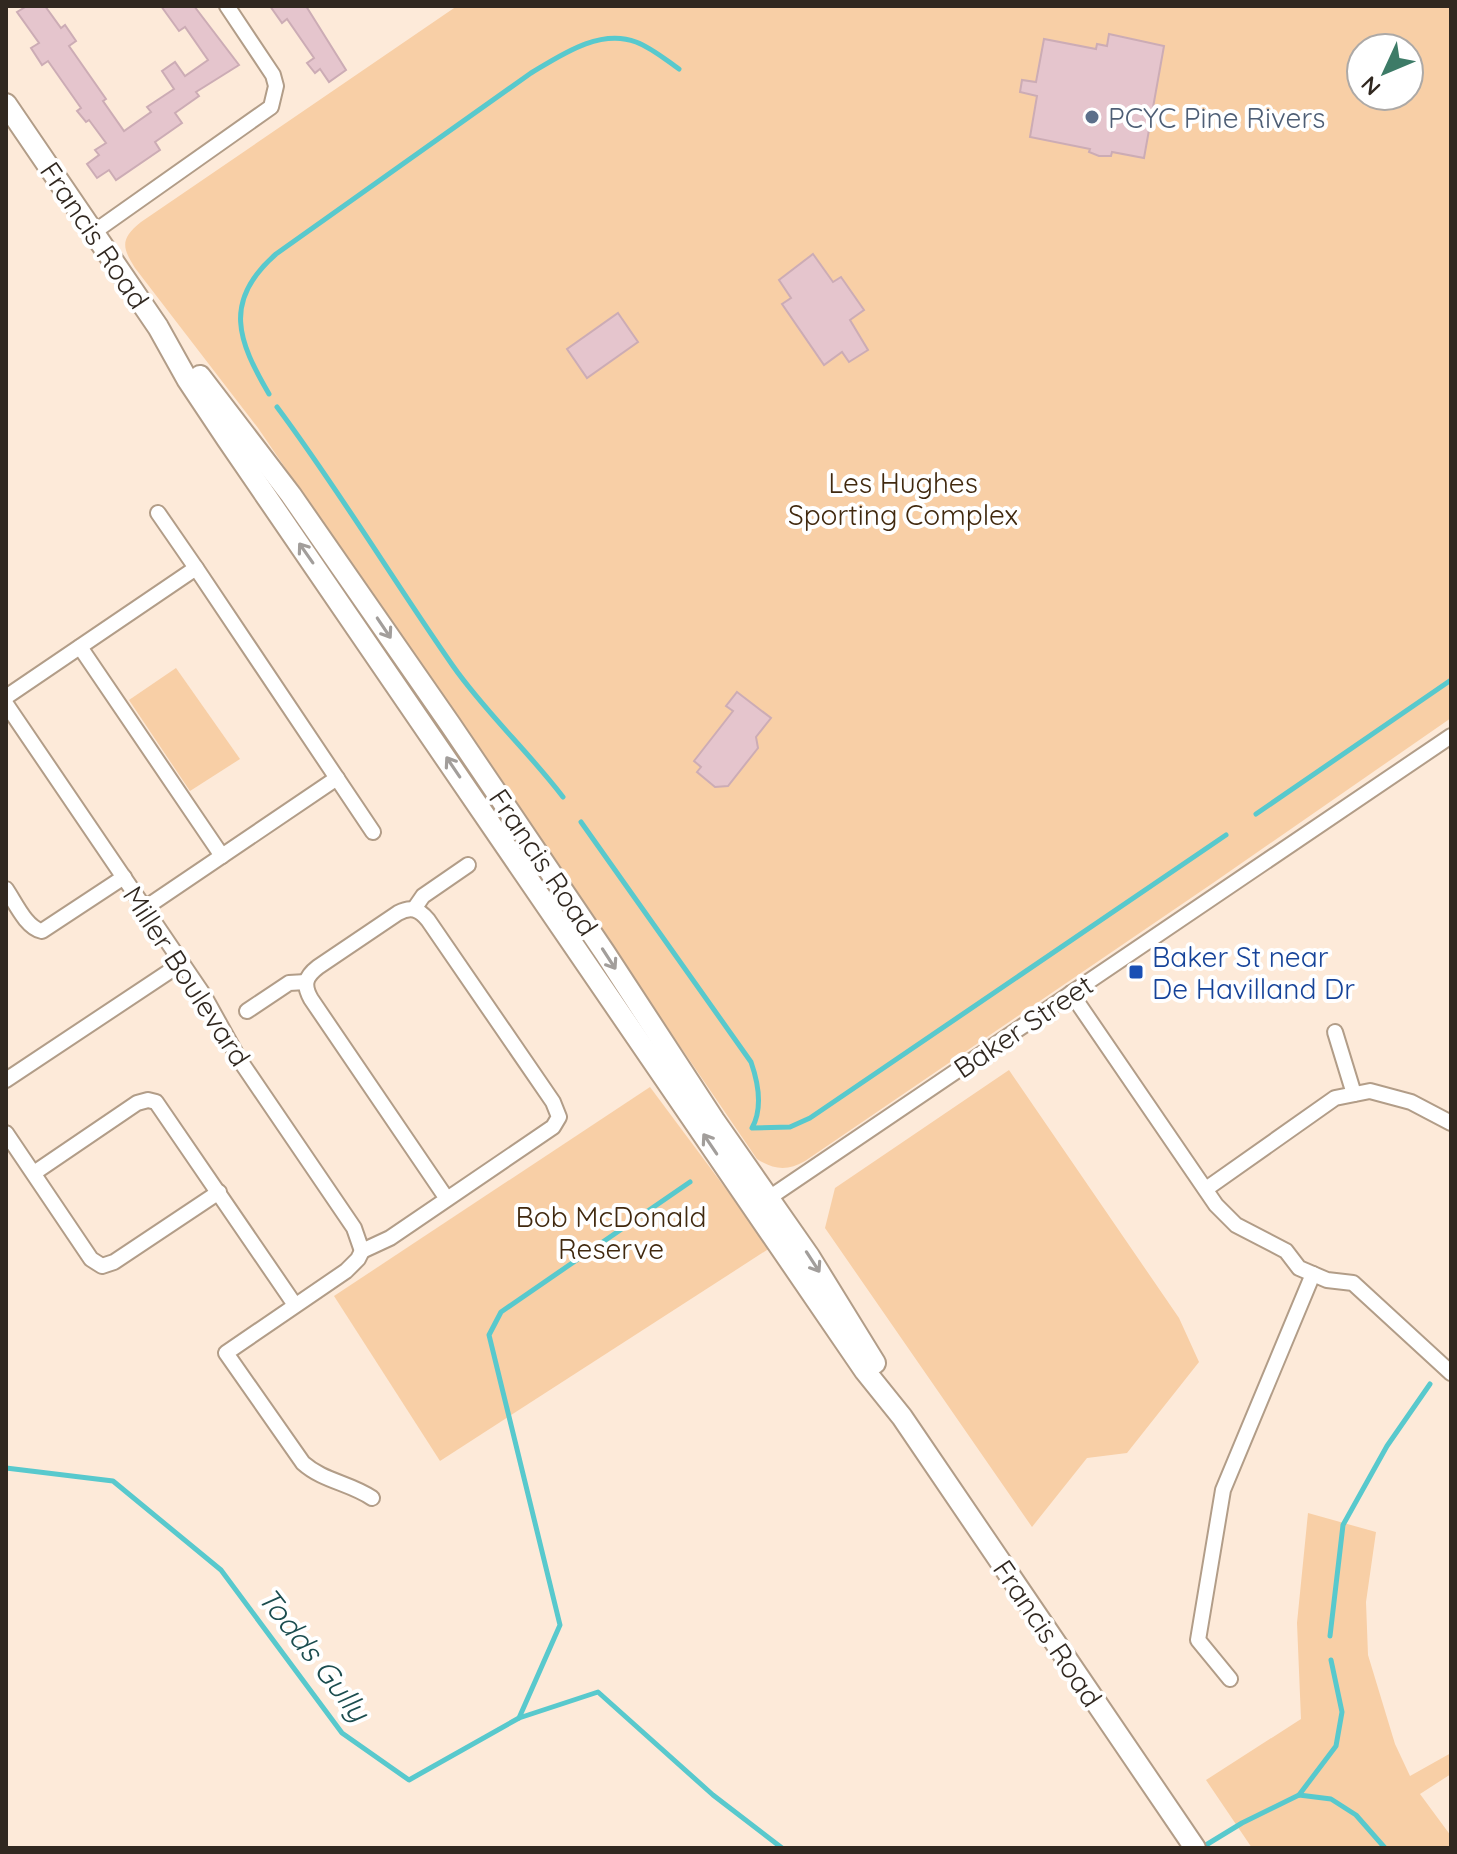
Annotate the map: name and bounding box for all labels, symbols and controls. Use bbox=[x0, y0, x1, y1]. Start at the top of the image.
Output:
north arrow bbox=[1345, 32, 1425, 112]
text: N bbox=[1355, 70, 1386, 101]
place label: PCYC Pine Rivers bbox=[1108, 100, 1325, 135]
marker: PCYC Pine Rivers bbox=[1083, 108, 1101, 126]
street label: Francis Road bbox=[33, 155, 157, 315]
park label: Les Hughes Sporting Complex bbox=[788, 465, 1018, 532]
one-way arrow bbox=[298, 543, 315, 564]
one-way arrow bbox=[375, 617, 392, 639]
one-way arrow bbox=[445, 757, 461, 779]
street label: Francis Road bbox=[482, 782, 606, 942]
street label: Miller Boulevard bbox=[116, 879, 258, 1073]
place label: Baker St near De Havilland Dr bbox=[1152, 939, 1355, 1006]
one-way arrow bbox=[600, 947, 617, 969]
marker: Baker St near De Havilland Dr bbox=[1127, 963, 1145, 981]
street label: Baker Street bbox=[947, 967, 1099, 1085]
one-way arrow bbox=[702, 1133, 719, 1155]
park label: Bob McDonald Reserve bbox=[516, 1199, 706, 1266]
one-way arrow bbox=[805, 1251, 821, 1273]
street label: Francis Road bbox=[986, 1553, 1110, 1713]
water label: Todds Gully bbox=[250, 1579, 379, 1730]

